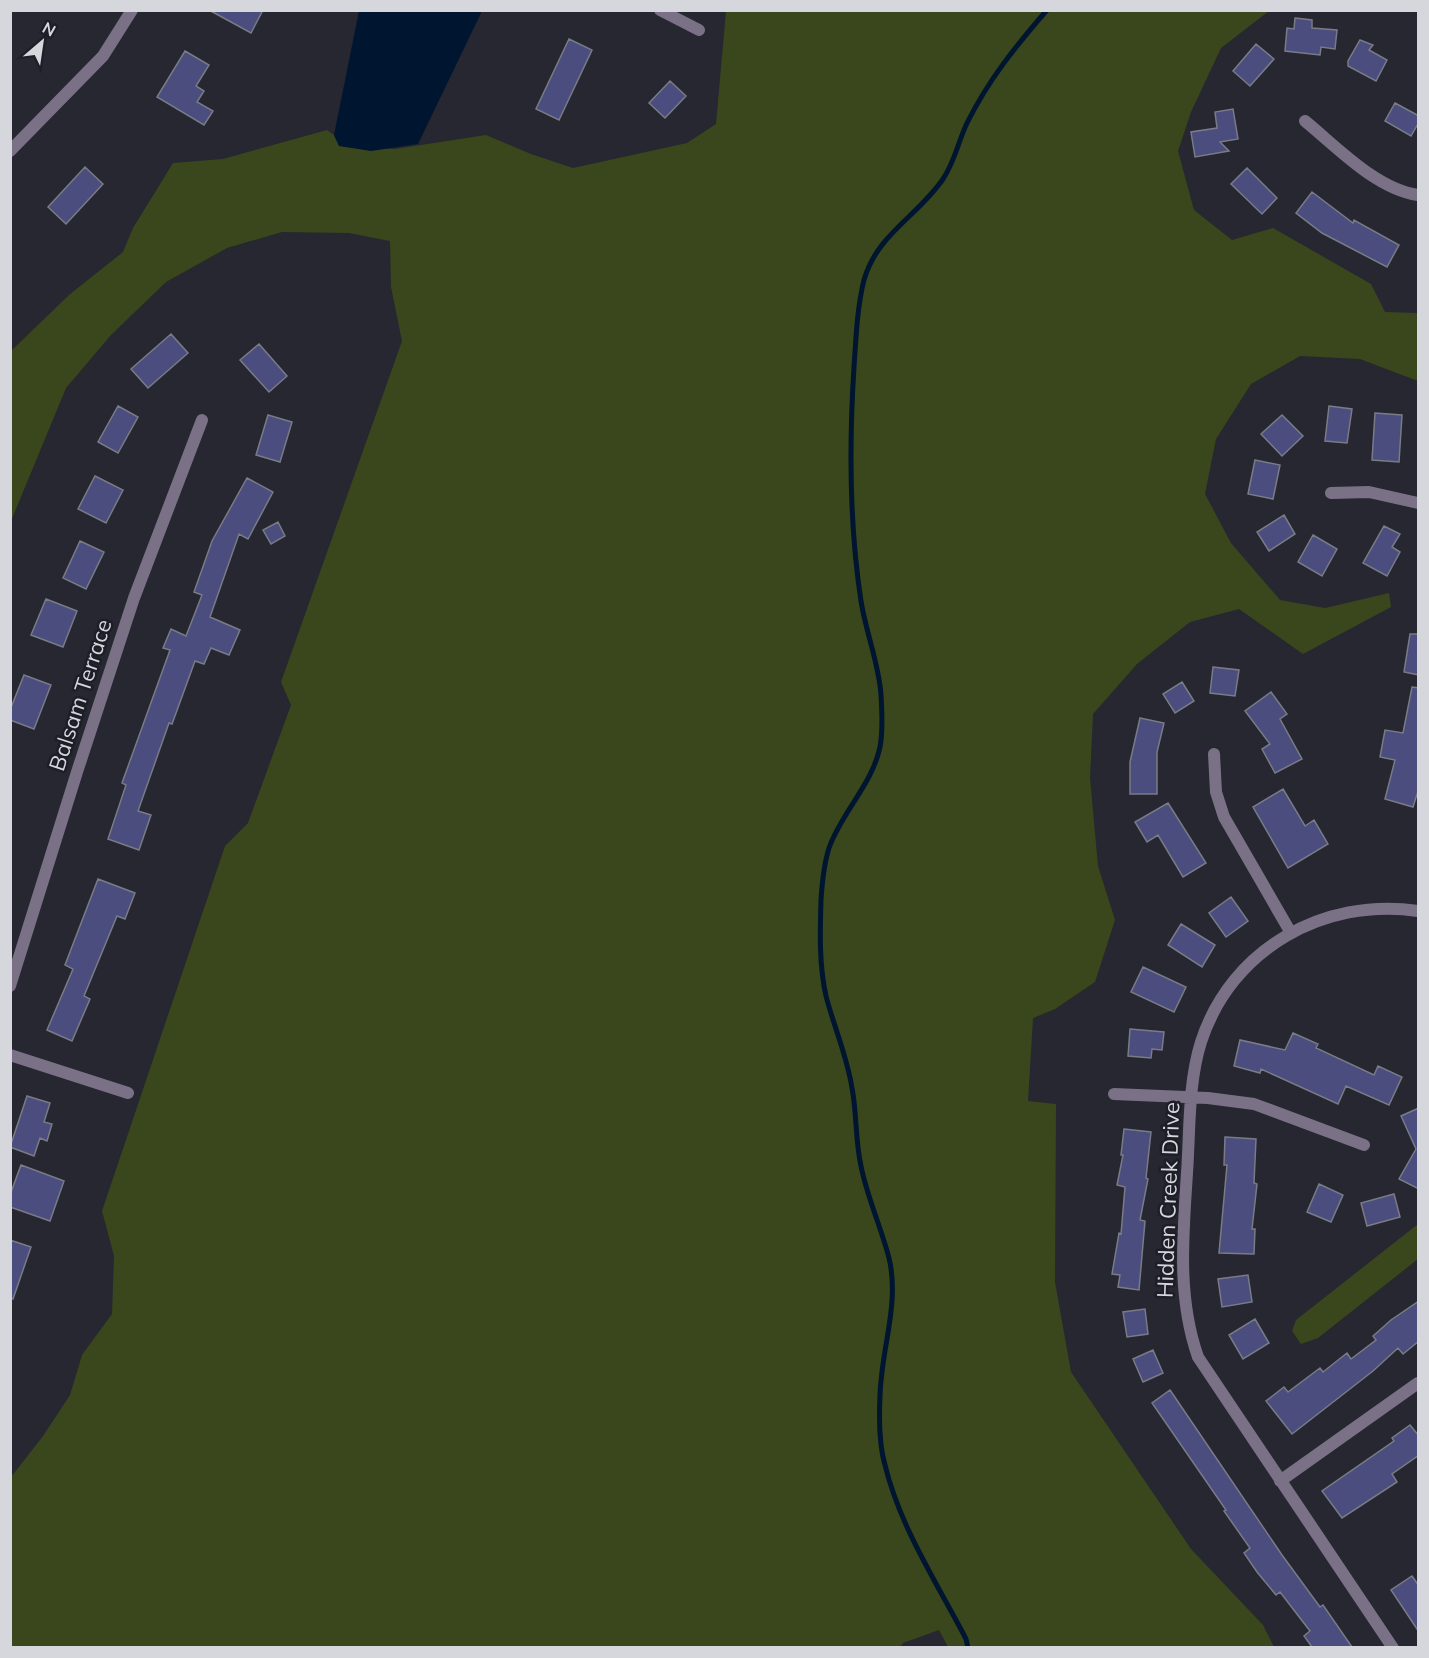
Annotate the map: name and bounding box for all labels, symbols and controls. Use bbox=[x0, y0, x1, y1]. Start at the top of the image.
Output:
north arrow bbox=[12, 12, 72, 72]
text: N bbox=[39, 17, 59, 41]
street label: Balsam Terrace bbox=[42, 616, 118, 774]
street label: Hidden Creek Drive bbox=[1151, 1102, 1185, 1298]

